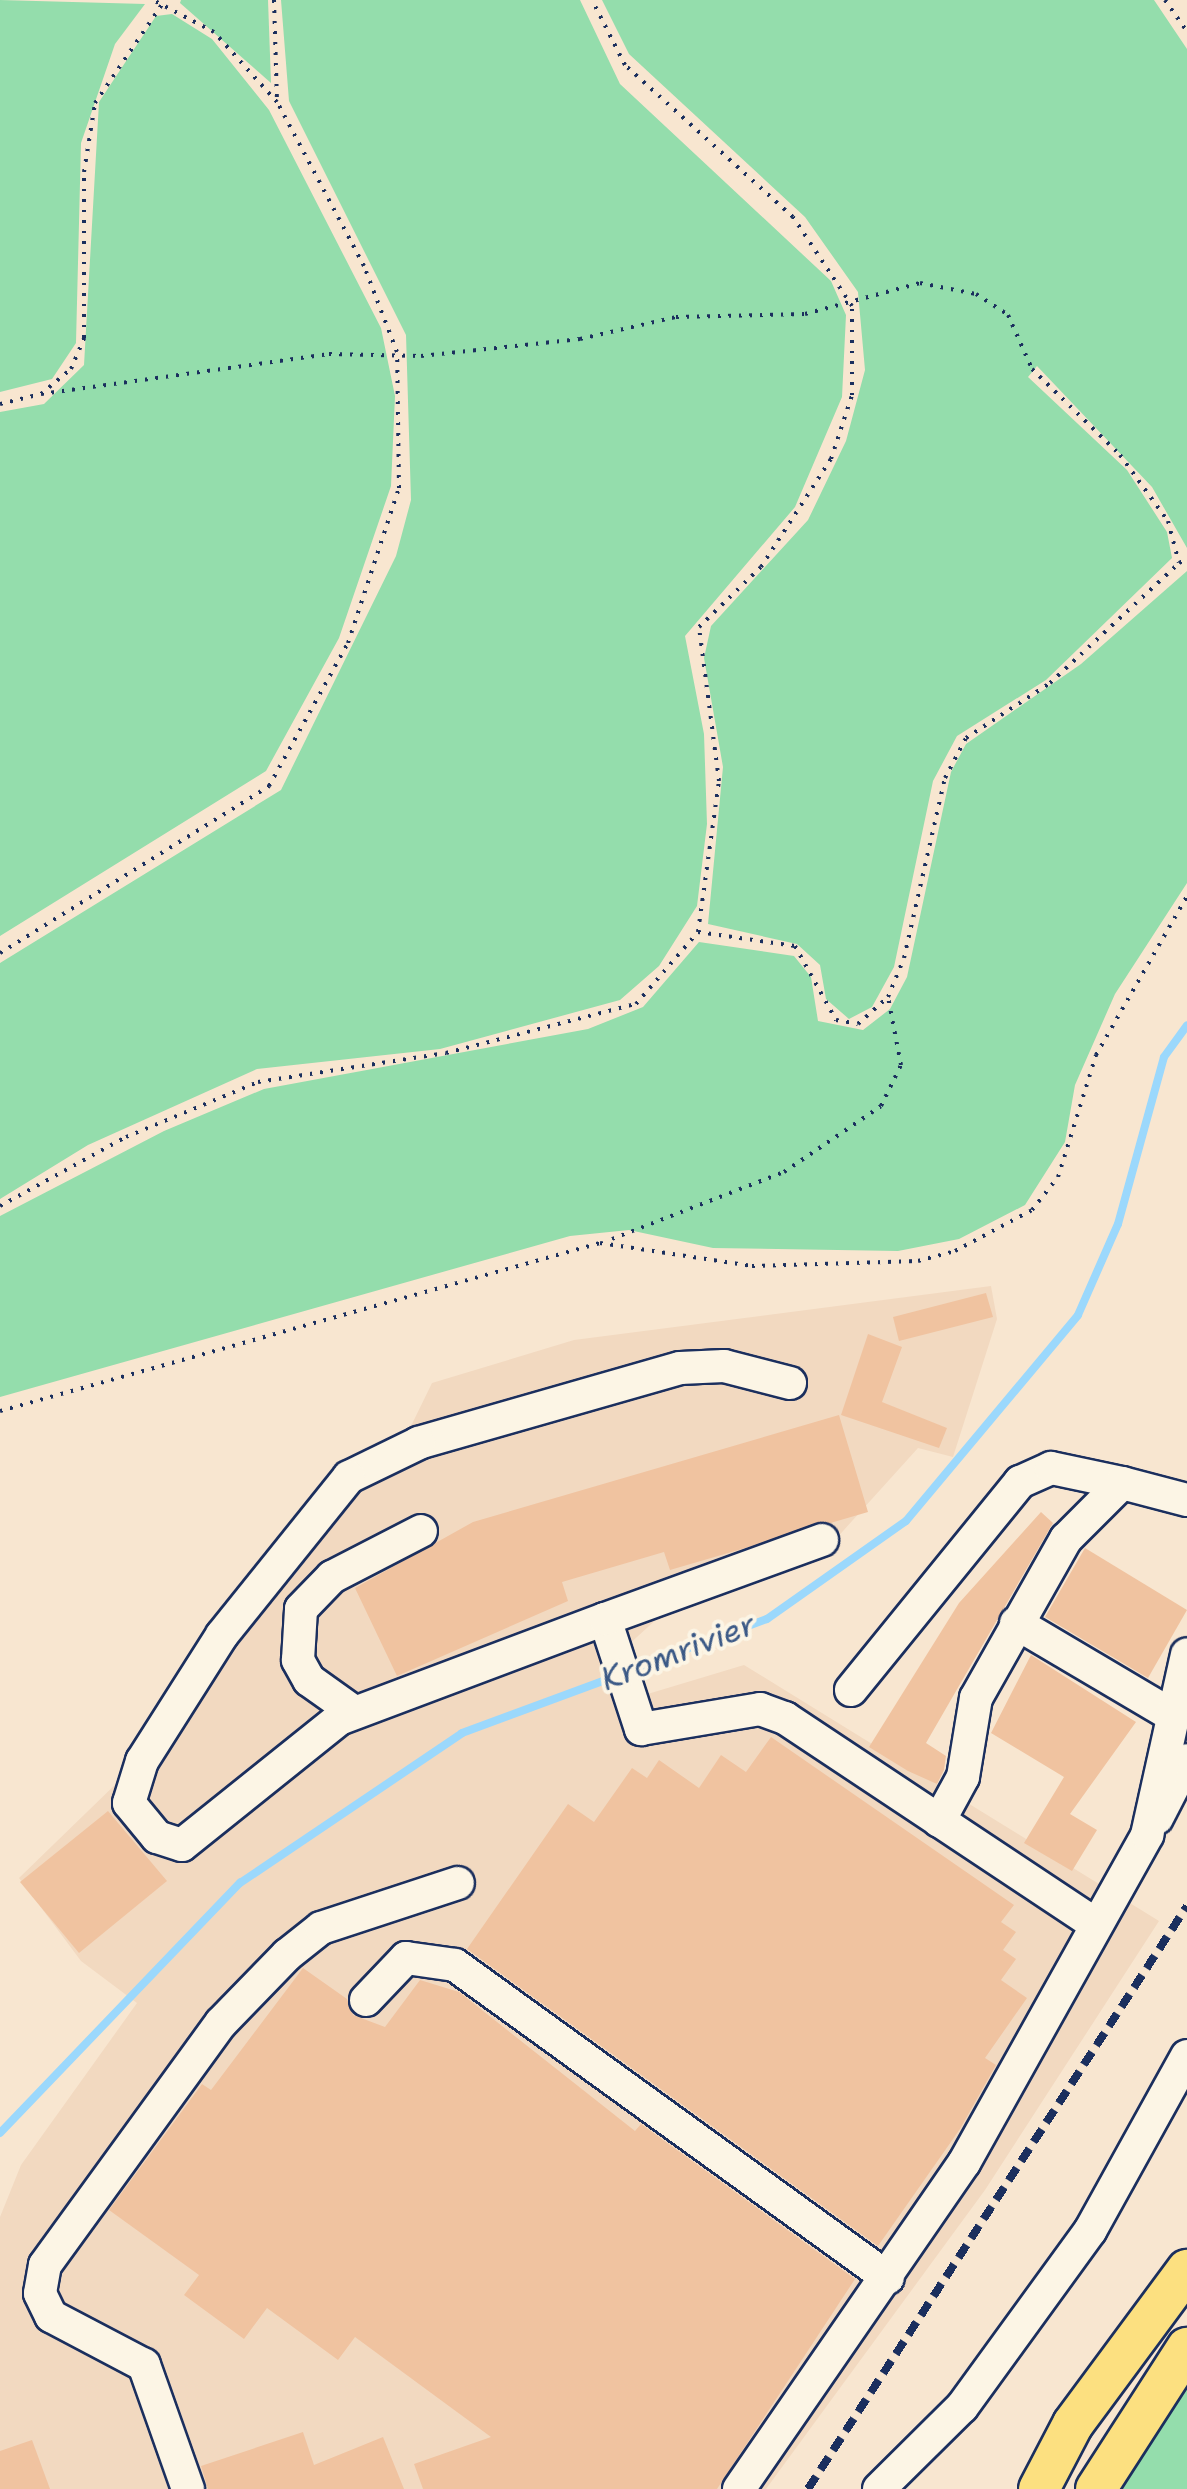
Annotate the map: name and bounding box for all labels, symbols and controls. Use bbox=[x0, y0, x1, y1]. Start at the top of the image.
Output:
water label: Kromrivier bbox=[595, 1605, 761, 1699]

